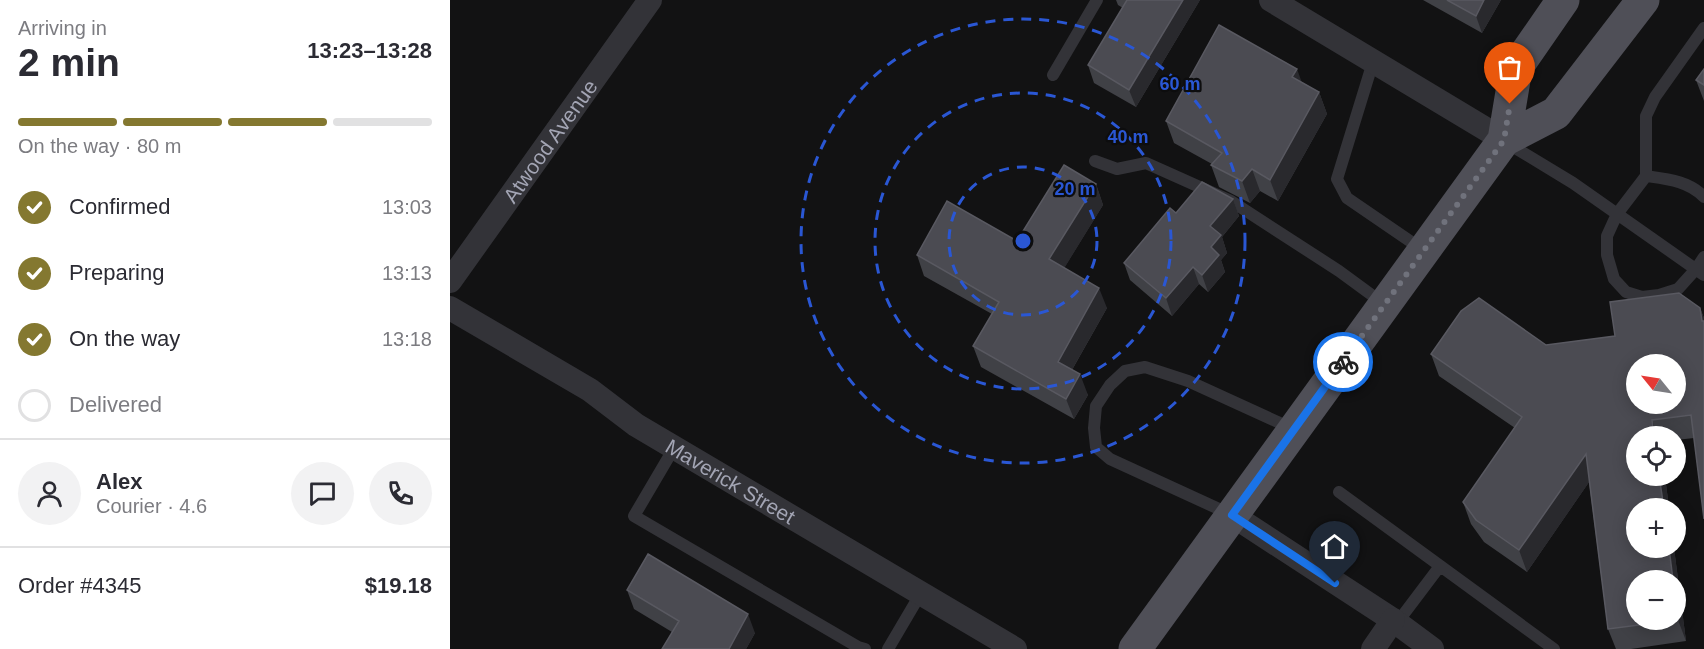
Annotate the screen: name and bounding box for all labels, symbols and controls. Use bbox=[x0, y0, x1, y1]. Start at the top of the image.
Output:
text: Arriving in bbox=[18, 17, 107, 39]
text: 13:23–13:28 bbox=[307, 38, 432, 63]
text: 2 min bbox=[18, 41, 120, 84]
pin bbox=[1484, 42, 1535, 104]
icon: bag bbox=[1493, 51, 1526, 84]
text: 60 m bbox=[1159, 74, 1201, 94]
street label: Atwood Avenue bbox=[498, 75, 601, 207]
text: 40 m bbox=[1107, 127, 1149, 147]
text: On the way · 80 m bbox=[18, 135, 181, 157]
text: 20 m bbox=[1054, 179, 1096, 199]
icon: check bbox=[18, 191, 51, 224]
text: Confirmed bbox=[69, 194, 170, 219]
text: 13:03 bbox=[382, 196, 432, 218]
centre of rings bbox=[1013, 231, 1033, 251]
icon: check bbox=[18, 257, 51, 290]
text: Preparing bbox=[69, 260, 164, 285]
text: 13:13 bbox=[382, 262, 432, 284]
icon: check bbox=[18, 323, 51, 356]
text: On the way bbox=[69, 326, 180, 351]
text: 13:18 bbox=[382, 328, 432, 350]
courier bbox=[1313, 332, 1373, 392]
icon: bike bbox=[1327, 346, 1360, 379]
north arrow bbox=[1626, 354, 1686, 414]
map controls bbox=[1626, 354, 1686, 630]
text: Delivered bbox=[69, 392, 162, 417]
button: locate bbox=[1626, 426, 1686, 486]
street label: Maverick Street bbox=[662, 434, 799, 528]
button: person bbox=[18, 462, 81, 525]
button: chat bbox=[291, 462, 354, 525]
button: phone bbox=[369, 462, 432, 525]
text: Alex bbox=[96, 469, 142, 494]
text: Courier · 4.6 bbox=[96, 495, 207, 517]
button: + bbox=[1626, 498, 1686, 558]
pin bbox=[1309, 521, 1360, 583]
icon: home bbox=[1318, 530, 1351, 563]
button: − bbox=[1626, 570, 1686, 630]
text: Order #4345 bbox=[18, 573, 142, 598]
text: $19.18 bbox=[365, 573, 432, 598]

